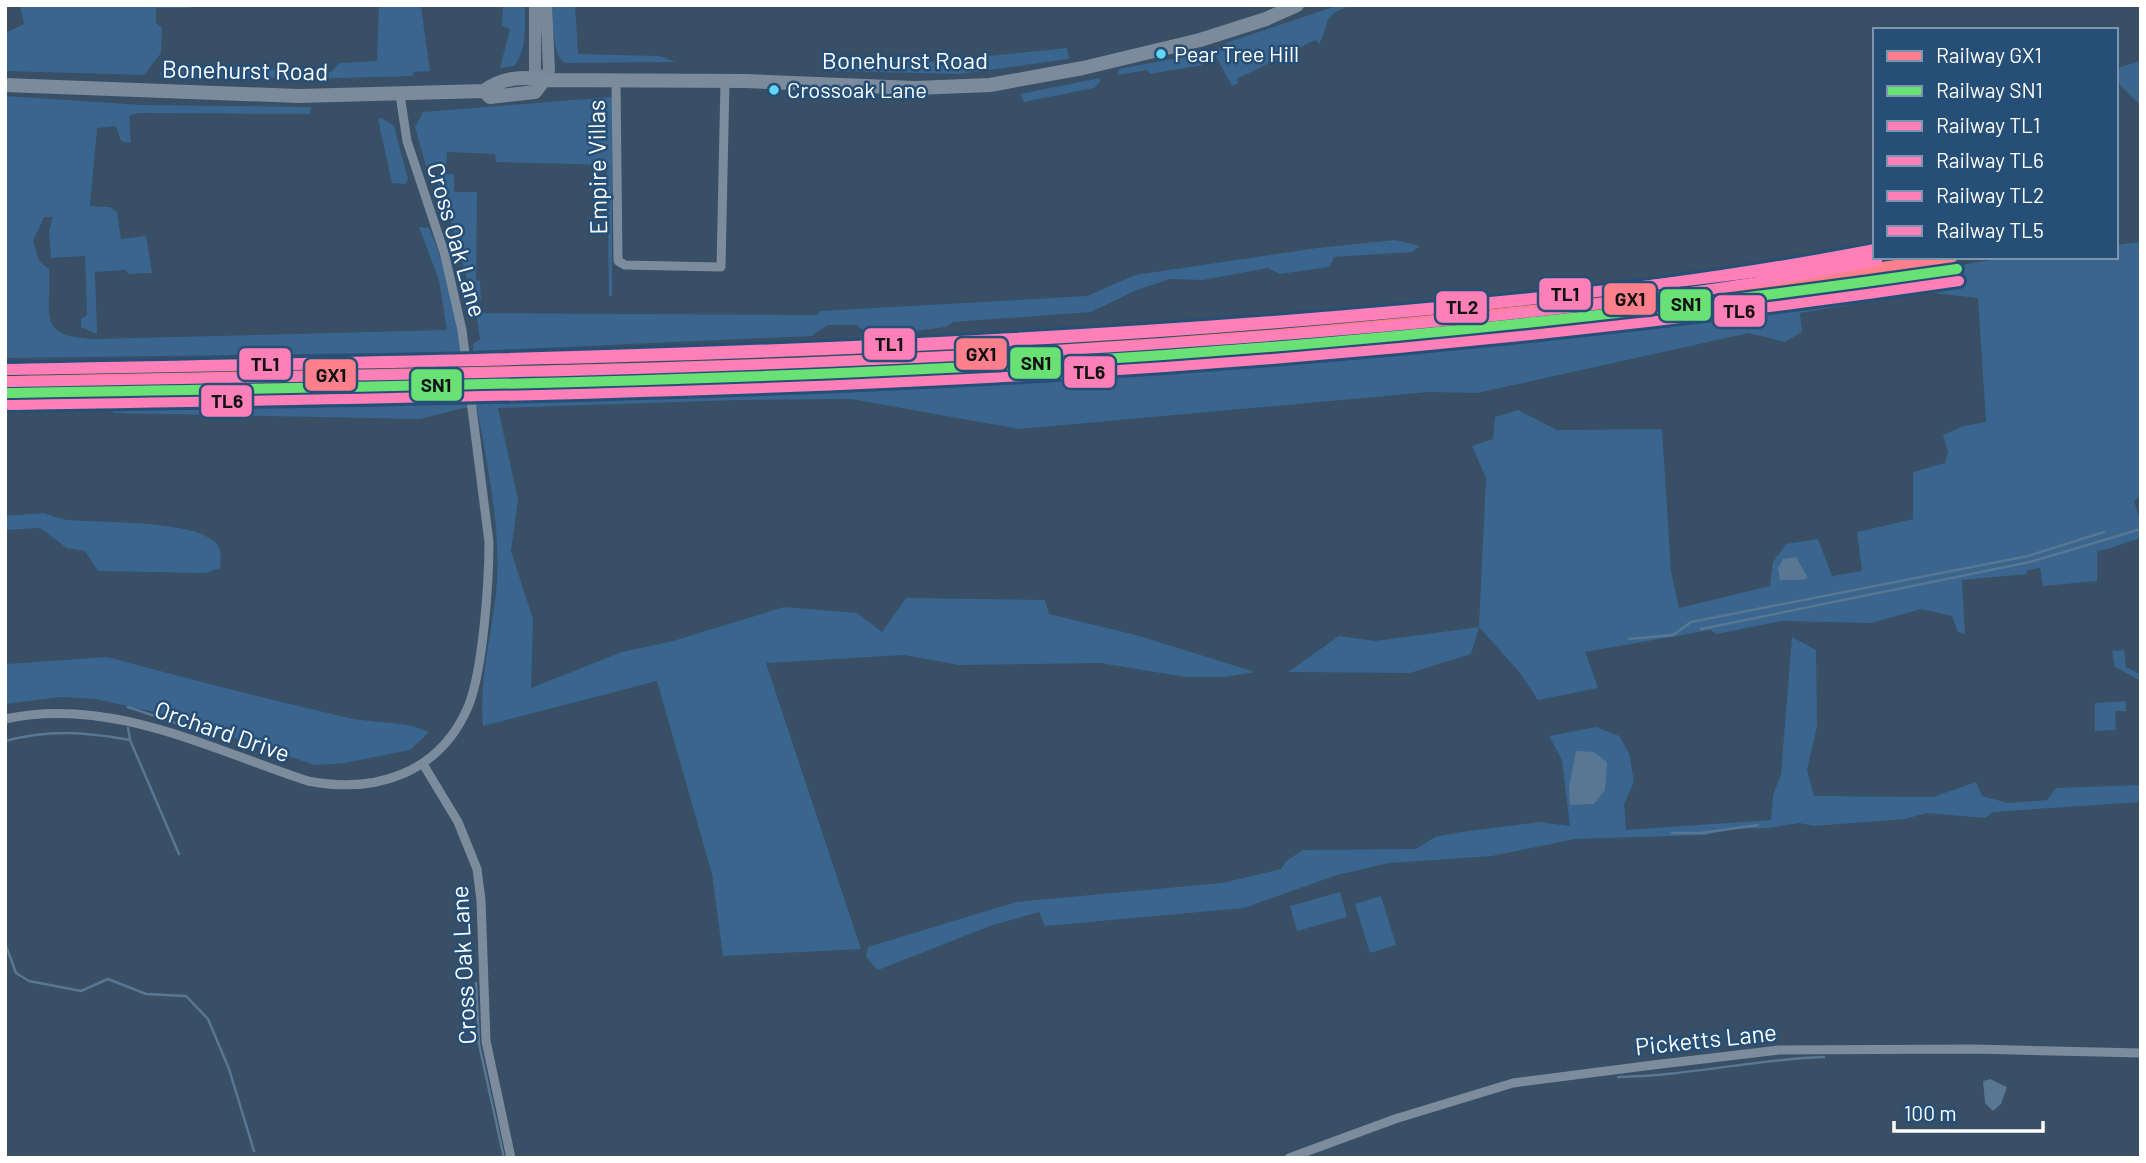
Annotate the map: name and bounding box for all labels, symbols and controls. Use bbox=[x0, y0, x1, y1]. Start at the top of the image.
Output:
legend bbox=[1873, 28, 2118, 259]
place label: Pear Tree Hill bbox=[1174, 40, 1299, 66]
text: Railway GX1 bbox=[1936, 42, 2042, 67]
street label: Bonehurst Road bbox=[822, 45, 988, 74]
marker: Pear Tree Hill bbox=[1154, 47, 1168, 61]
street label: Bonehurst Road bbox=[162, 54, 328, 85]
place label: Crossoak Lane bbox=[787, 76, 927, 102]
text: Railway SN1 bbox=[1936, 77, 2043, 102]
marker: Crossoak Lane bbox=[767, 83, 781, 97]
street label: Empire Villas bbox=[581, 99, 612, 235]
text: Railway TL1 bbox=[1936, 112, 2040, 137]
text: Railway TL6 bbox=[1936, 147, 2044, 172]
street label: Cross Oak Lane bbox=[422, 159, 493, 320]
text: Railway TL2 bbox=[1936, 182, 2044, 207]
text: Railway TL5 bbox=[1936, 217, 2044, 242]
line badge: TL1 bbox=[1538, 277, 1592, 311]
text: TL1 bbox=[1551, 282, 1579, 305]
line badge: GX1 bbox=[1603, 282, 1657, 316]
text: GX1 bbox=[1615, 287, 1645, 310]
line badge: SN1 bbox=[1659, 288, 1712, 322]
line badge: TL2 bbox=[1435, 290, 1488, 324]
text: SN1 bbox=[1671, 292, 1701, 315]
line badge: TL6 bbox=[1713, 294, 1766, 328]
text: TL2 bbox=[1446, 295, 1478, 318]
text: TL6 bbox=[1723, 299, 1755, 322]
line badge: TL1 bbox=[863, 327, 916, 361]
text: TL1 bbox=[875, 332, 903, 355]
line badge: GX1 bbox=[955, 337, 1008, 371]
text: GX1 bbox=[966, 342, 996, 365]
line badge: SN1 bbox=[1009, 346, 1062, 380]
line badge: TL1 bbox=[238, 347, 292, 381]
text: SN1 bbox=[1021, 351, 1051, 374]
text: TL1 bbox=[251, 352, 279, 375]
line badge: TL6 bbox=[1063, 355, 1116, 389]
line badge: GX1 bbox=[304, 358, 357, 392]
text: TL6 bbox=[1073, 360, 1105, 383]
text: GX1 bbox=[316, 363, 346, 386]
line badge: SN1 bbox=[410, 368, 463, 402]
text: SN1 bbox=[421, 373, 451, 396]
line badge: TL6 bbox=[200, 384, 253, 418]
text: TL6 bbox=[211, 389, 243, 412]
street label: Orchard Drive bbox=[151, 694, 294, 767]
street label: Cross Oak Lane bbox=[444, 885, 481, 1045]
street label: Picketts Lane bbox=[1634, 1017, 1778, 1060]
scale bar bbox=[1894, 1090, 2043, 1134]
text: 100 m bbox=[1904, 1100, 1957, 1125]

